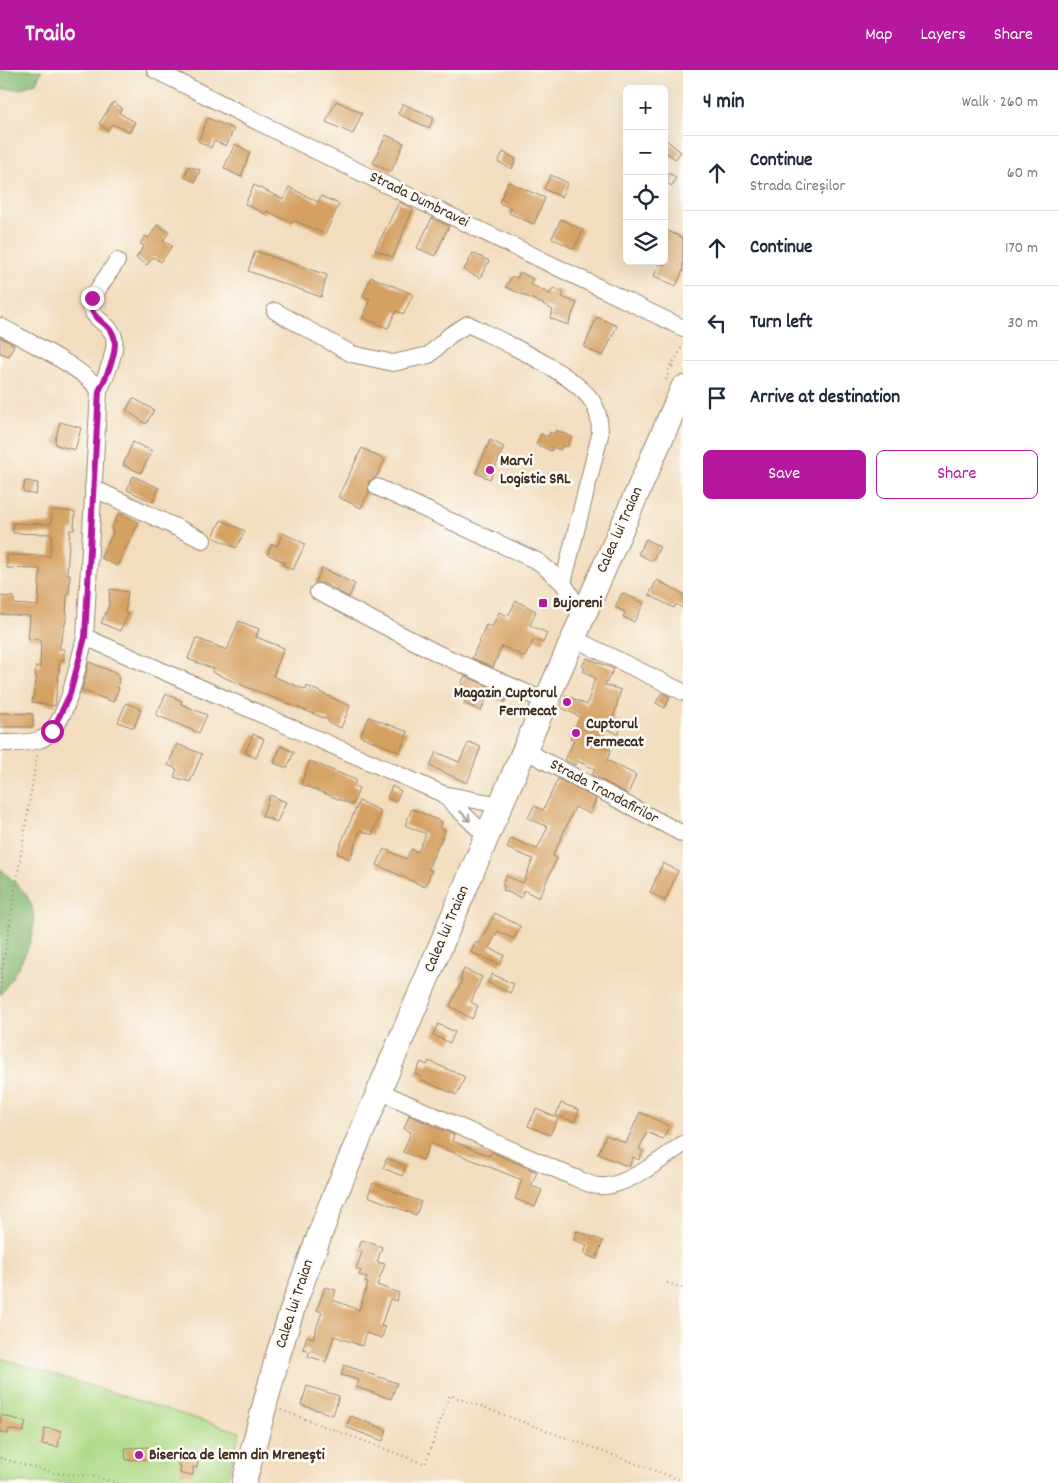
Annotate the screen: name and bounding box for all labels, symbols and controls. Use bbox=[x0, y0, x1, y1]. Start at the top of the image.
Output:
text: Trailo bbox=[25, 18, 76, 52]
text: Map bbox=[865, 23, 892, 48]
text: Layers bbox=[920, 23, 966, 48]
text: Share bbox=[994, 23, 1033, 48]
map controls bbox=[623, 85, 668, 265]
button: + bbox=[623, 85, 668, 130]
text: 4 min bbox=[703, 88, 745, 118]
text: Walk · 260 m bbox=[962, 91, 1038, 114]
button: − bbox=[623, 130, 668, 175]
text: Continue bbox=[750, 148, 812, 175]
icon: ahead bbox=[703, 159, 731, 187]
text: 60 m bbox=[1007, 162, 1038, 185]
street label: Strada Dumbravei bbox=[365, 166, 473, 234]
button: locate bbox=[623, 175, 668, 220]
text: Strada Cireșilor bbox=[750, 175, 845, 198]
button: layers bbox=[623, 220, 668, 265]
icon: ahead bbox=[703, 234, 731, 262]
text: Continue bbox=[750, 235, 812, 262]
text: 170 m bbox=[1005, 237, 1038, 260]
route end bbox=[81, 287, 104, 310]
icon: left bbox=[703, 309, 731, 337]
text: Turn left bbox=[750, 310, 813, 337]
text: 30 m bbox=[1008, 312, 1038, 335]
icon: arrive bbox=[703, 384, 731, 412]
text: Arrive at destination bbox=[750, 385, 900, 412]
place label: Marvi Logistic SRL bbox=[500, 450, 571, 491]
button: Save bbox=[703, 450, 866, 499]
button: Share bbox=[876, 450, 1038, 499]
marker: Marvi Logistic SRL bbox=[484, 464, 496, 476]
street label: Calea lui Traian bbox=[591, 483, 649, 577]
place label: Bujoreni bbox=[553, 592, 602, 615]
marker: Bujoreni bbox=[537, 597, 549, 609]
place label: Magazin Cuptorul Fermecat bbox=[454, 682, 557, 723]
marker: Magazin Cuptorul Fermecat bbox=[561, 696, 573, 708]
place label: Cuptorul Fermecat bbox=[586, 713, 644, 754]
route start bbox=[41, 720, 64, 743]
marker: Cuptorul Fermecat bbox=[570, 727, 582, 739]
street label: Strada Trandafirilor bbox=[545, 754, 663, 830]
one-way arrow bbox=[459, 810, 471, 822]
street label: Calea lui Traian bbox=[418, 882, 476, 976]
street label: Calea lui Traian bbox=[270, 1257, 320, 1351]
place label: Biserica de lemn din Mrenești bbox=[149, 1444, 325, 1467]
marker: Biserica de lemn din Mrenești bbox=[133, 1449, 145, 1461]

